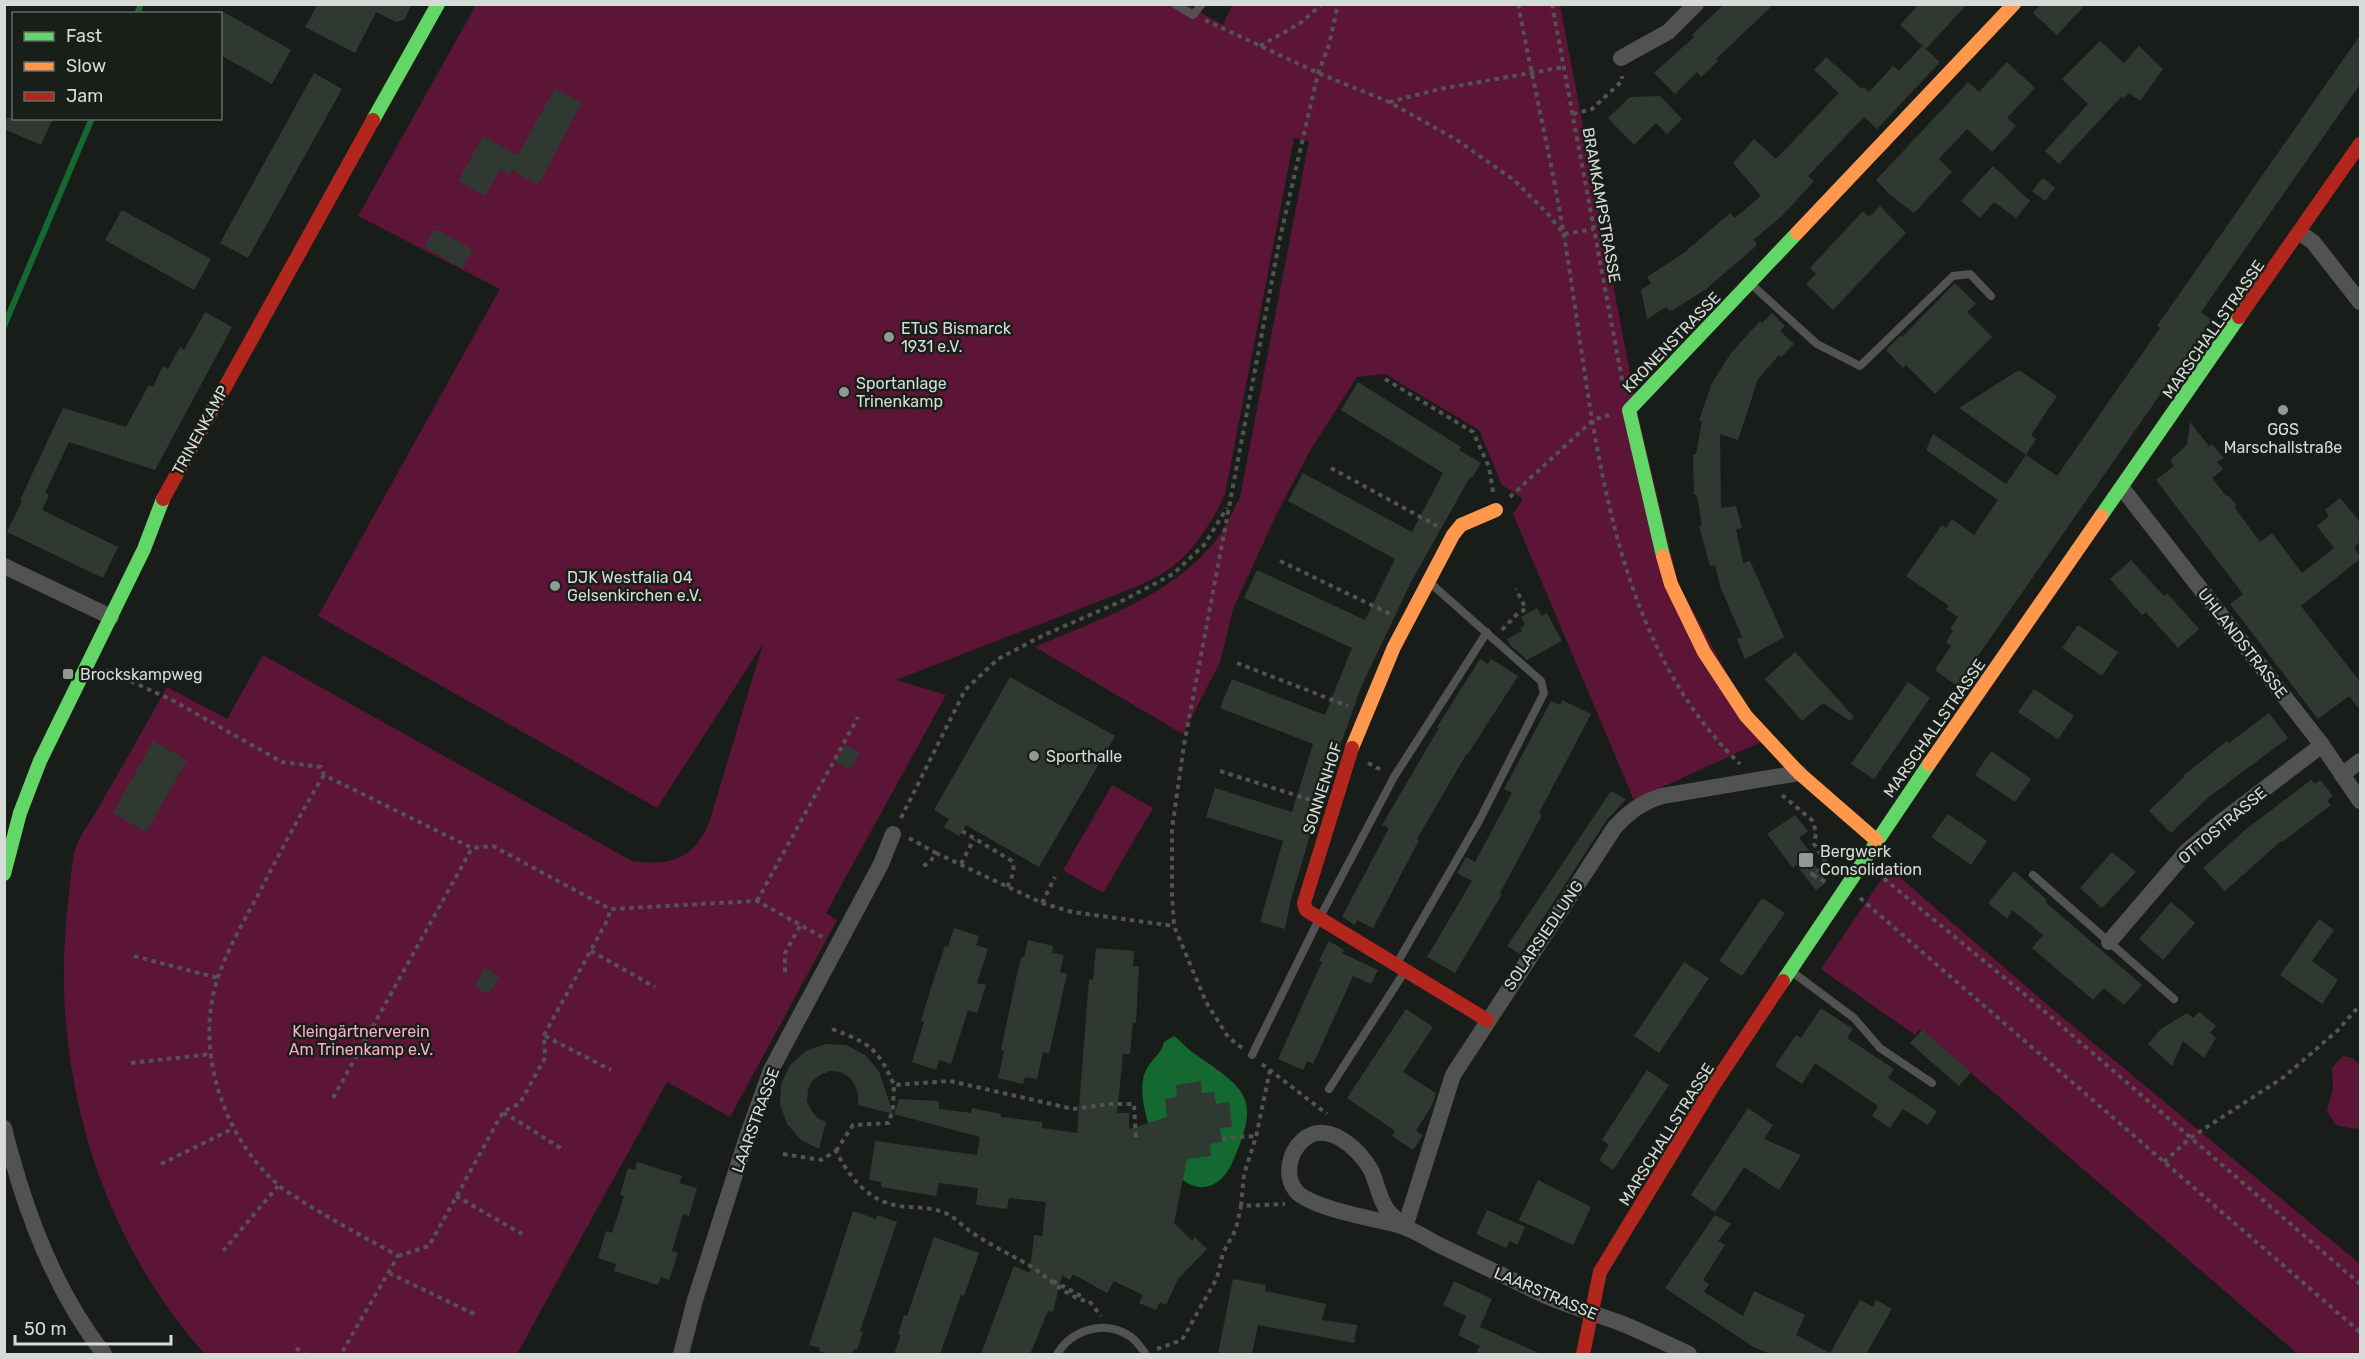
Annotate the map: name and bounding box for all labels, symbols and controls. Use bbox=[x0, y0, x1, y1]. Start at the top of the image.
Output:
legend bbox=[12, 12, 222, 120]
text: Fast bbox=[66, 25, 102, 47]
text: Slow bbox=[66, 55, 106, 77]
text: Jam bbox=[66, 85, 103, 107]
street label: BRAMKAMPSTRASSE bbox=[1578, 126, 1625, 284]
street label: MARSCHALLSTRASSE bbox=[2158, 257, 2268, 402]
street label: KRONENSTRASSE bbox=[1618, 288, 1724, 397]
place label: ETuS Bismarck 1931 e.V. bbox=[901, 319, 1012, 356]
marker: ETuS Bismarck 1931 e.V. bbox=[882, 330, 896, 344]
place label: Sportanlage Trinenkamp bbox=[856, 374, 947, 411]
street label: TRINENKAMP bbox=[168, 382, 233, 478]
marker: Sportanlage Trinenkamp bbox=[837, 385, 851, 399]
marker: GGS Marschallstraße bbox=[2276, 403, 2290, 417]
place label: GGS Marschallstraße bbox=[2224, 420, 2342, 457]
place label: DJK Westfalia 04 Gelsenkirchen e.V. bbox=[567, 568, 702, 605]
marker: DJK Westfalia 04 Gelsenkirchen e.V. bbox=[548, 579, 562, 593]
street label: UHLANDSTRASSE bbox=[2194, 585, 2291, 702]
street label: MARSCHALLSTRASSE bbox=[1879, 656, 1989, 801]
place label: Brockskampweg bbox=[80, 665, 202, 684]
marker: Brockskampweg bbox=[61, 667, 75, 681]
street label: SONNENHOF bbox=[1299, 740, 1346, 836]
place label: Sporthalle bbox=[1046, 747, 1122, 766]
marker: Sporthalle bbox=[1027, 749, 1041, 763]
street label: OTTOSTRASSE bbox=[2174, 783, 2270, 868]
place label: Bergwerk Consolidation bbox=[1820, 842, 1922, 879]
marker: Bergwerk Consolidation bbox=[1797, 851, 1815, 869]
street label: SOLARSIEDLUNG bbox=[1500, 877, 1587, 994]
park label: Kleingärtnerverein Am Trinenkamp e.V. bbox=[289, 1022, 433, 1059]
street label: MARSCHALLSTRASSE bbox=[1615, 1060, 1718, 1209]
street label: LAARSTRASSE bbox=[728, 1065, 783, 1175]
street label: LAARSTRASSE bbox=[1491, 1263, 1600, 1324]
scale bar bbox=[15, 1308, 171, 1346]
text: 50 m bbox=[24, 1318, 67, 1340]

